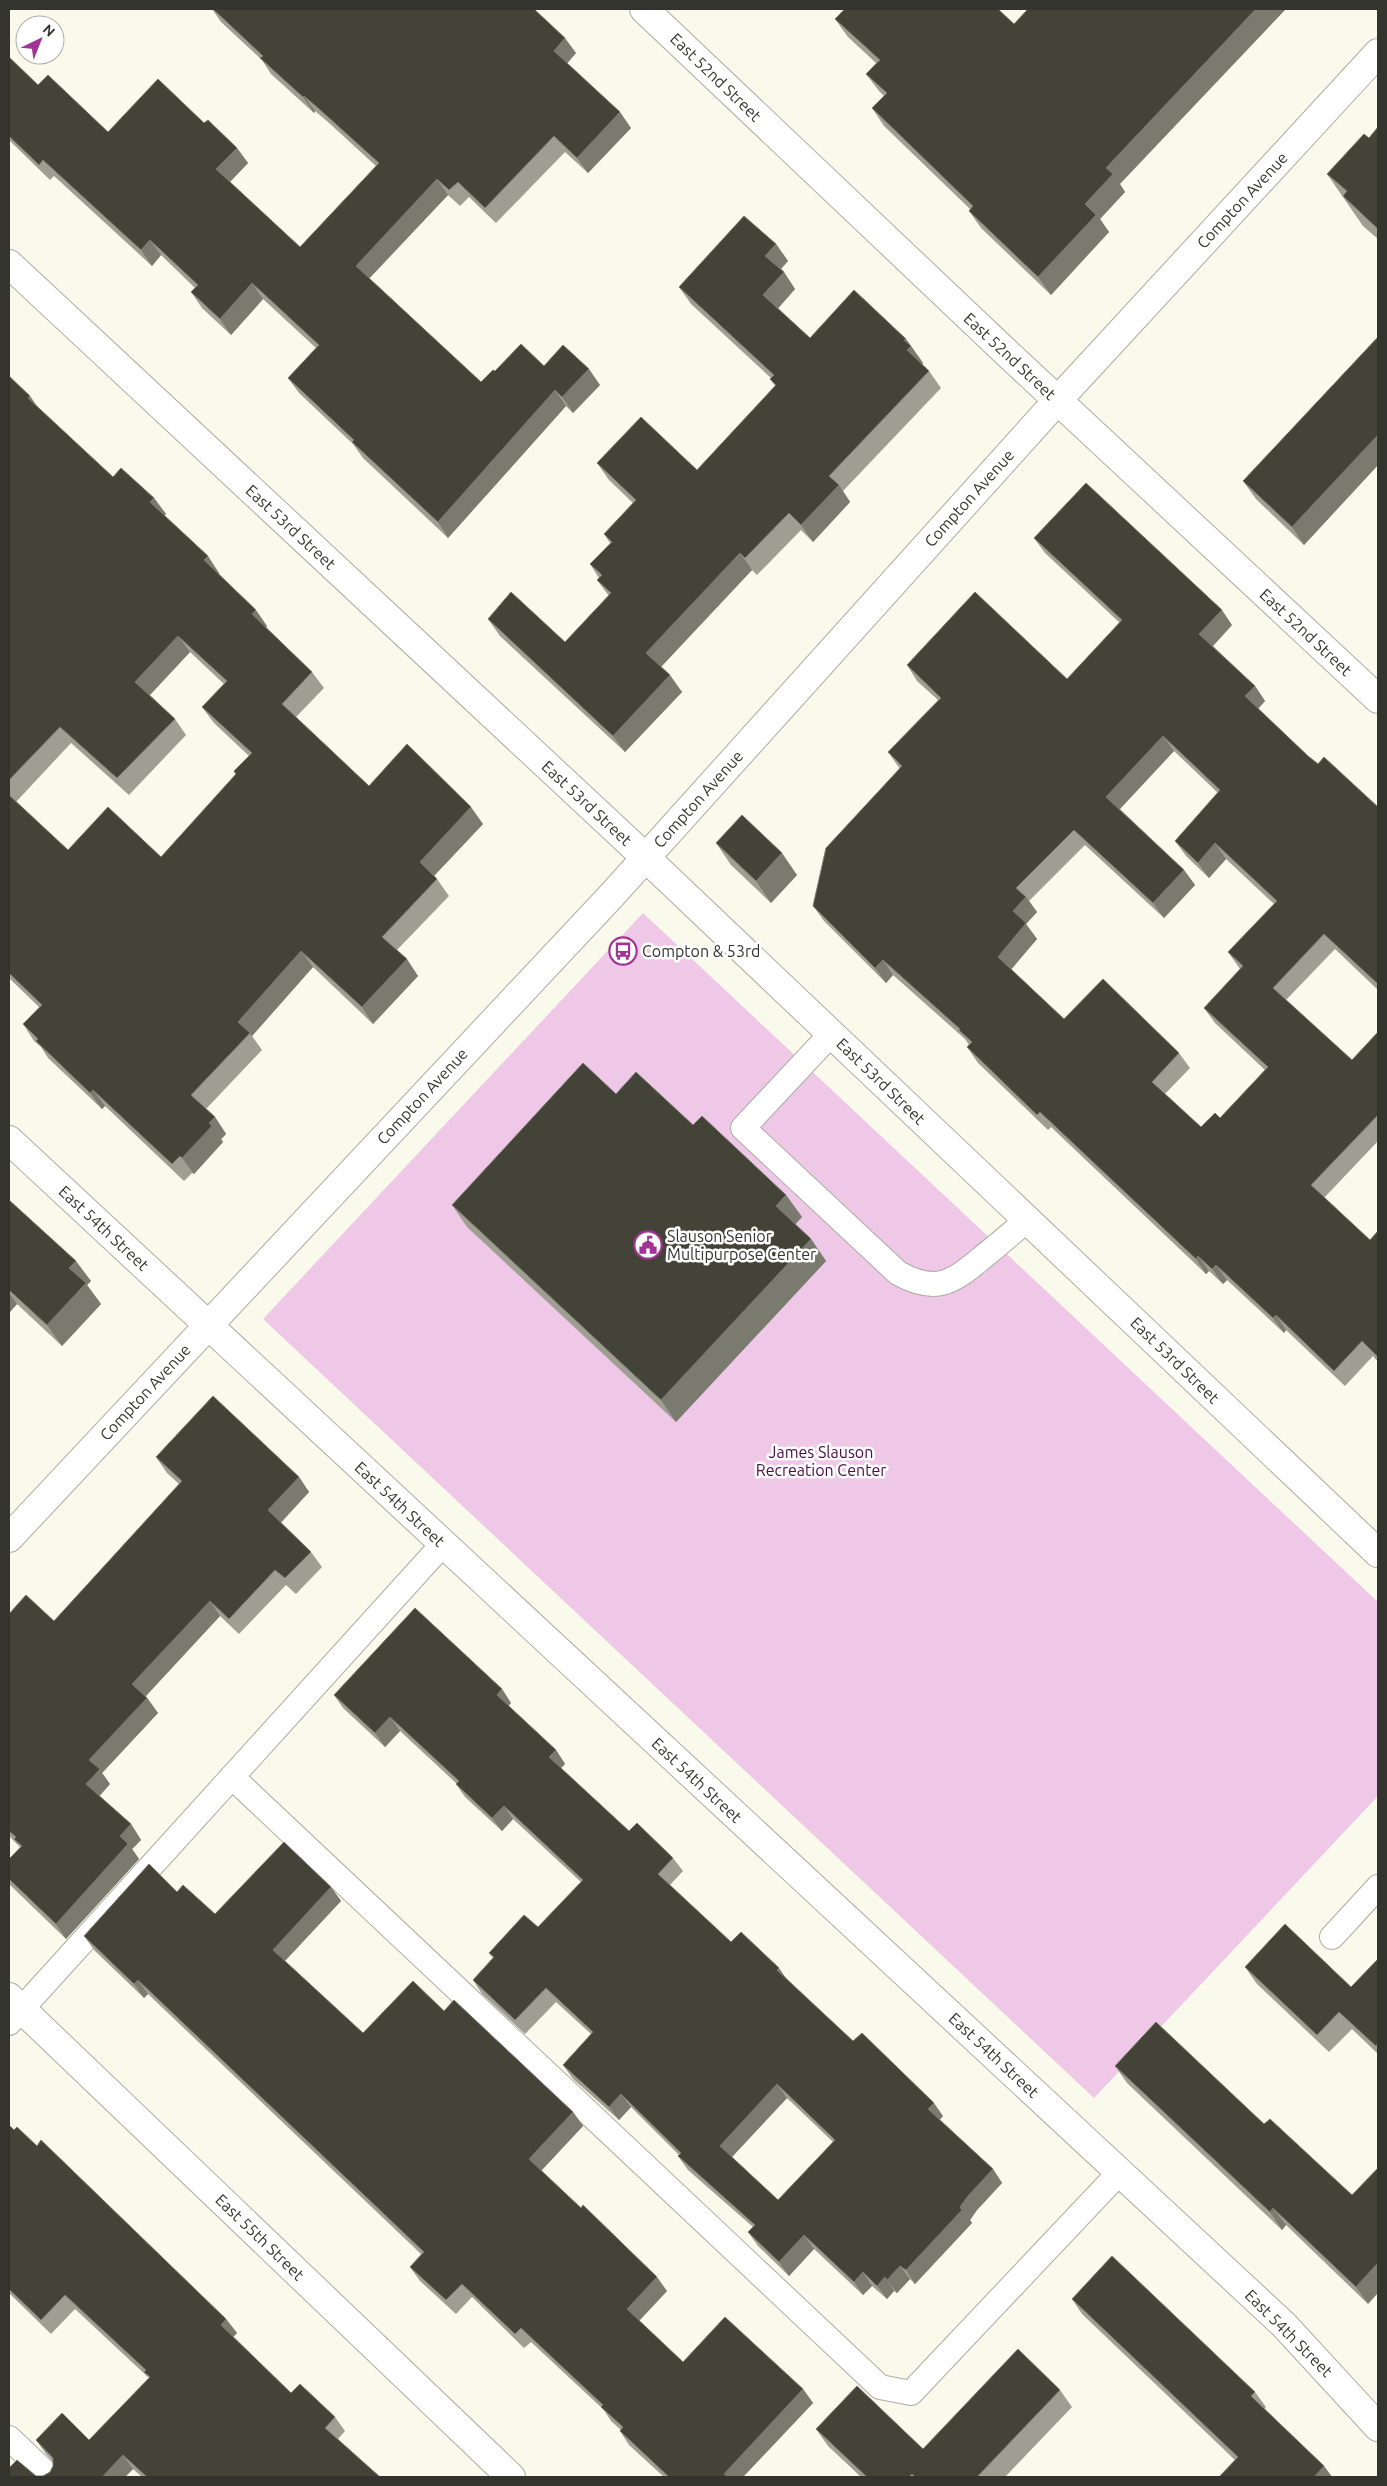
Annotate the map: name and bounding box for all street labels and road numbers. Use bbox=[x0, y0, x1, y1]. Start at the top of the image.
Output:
street label: East 52nd Street bbox=[667, 29, 766, 125]
street label: Compton Avenue bbox=[1193, 148, 1291, 252]
street label: East 52nd Street bbox=[960, 309, 1060, 404]
street label: Compton Avenue bbox=[921, 446, 1017, 550]
street label: East 53rd Street bbox=[242, 481, 340, 574]
street label: East 52nd Street bbox=[1256, 585, 1356, 680]
street label: Compton Avenue bbox=[650, 747, 746, 851]
street label: East 53rd Street bbox=[538, 757, 636, 850]
street label: East 53rd Street bbox=[833, 1034, 929, 1128]
street label: Compton Avenue bbox=[373, 1044, 471, 1148]
street label: East 54th Street bbox=[55, 1182, 153, 1275]
street label: East 53rd Street bbox=[1127, 1313, 1223, 1407]
street label: Compton Avenue bbox=[96, 1340, 194, 1444]
street label: East 54th Street bbox=[351, 1458, 449, 1551]
street label: East 54th Street bbox=[648, 1734, 746, 1827]
street label: East 54th Street bbox=[945, 2009, 1043, 2102]
street label: East 55th Street bbox=[212, 2190, 308, 2284]
street label: East 54th Street bbox=[1242, 2286, 1337, 2381]

